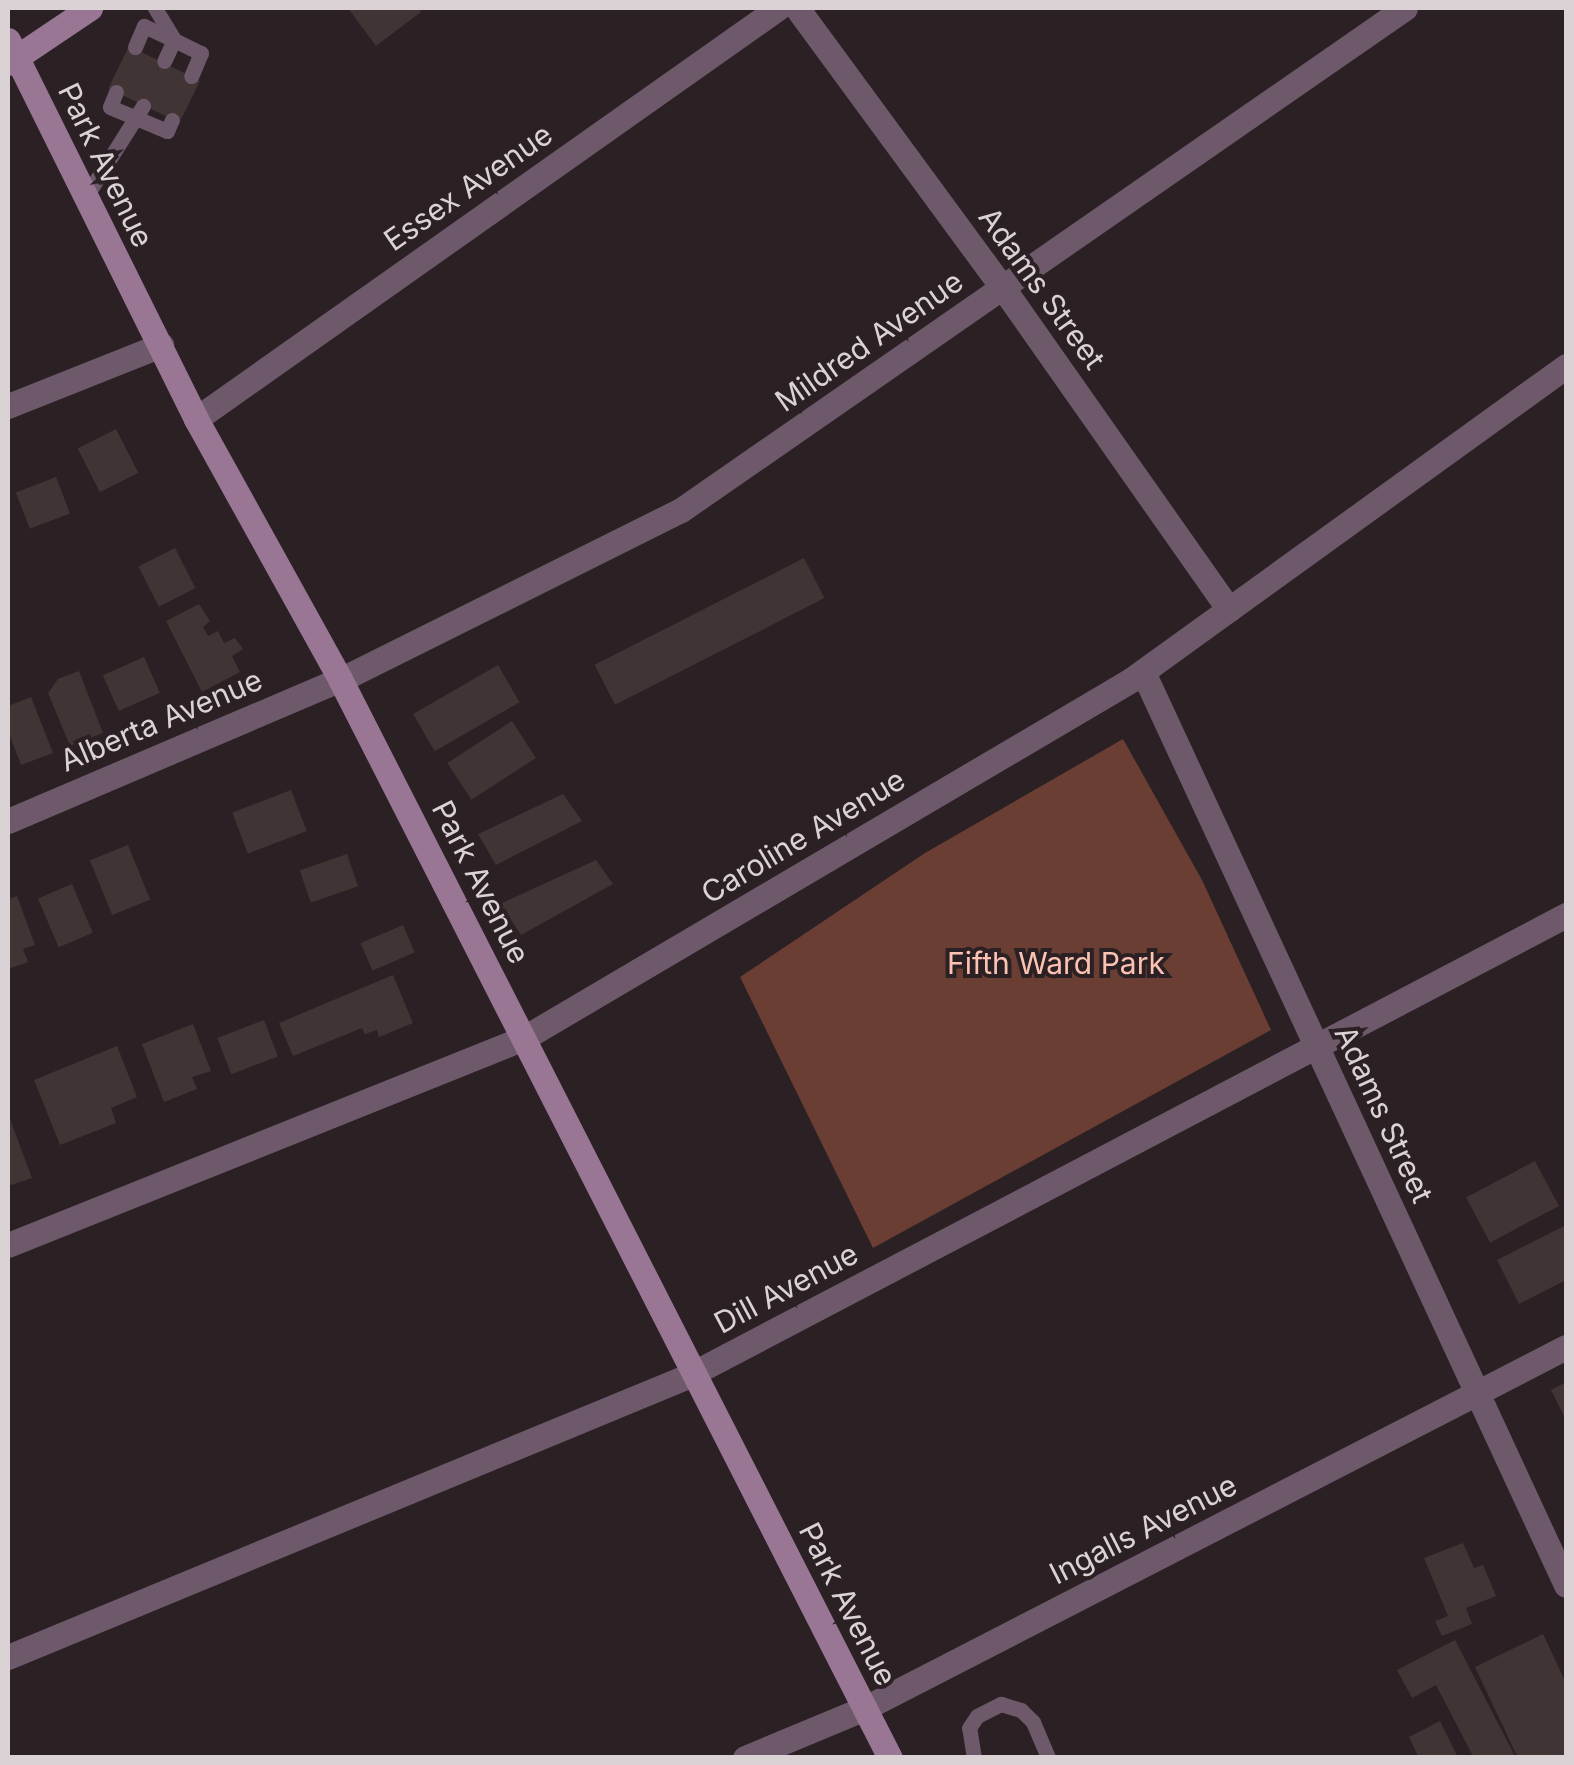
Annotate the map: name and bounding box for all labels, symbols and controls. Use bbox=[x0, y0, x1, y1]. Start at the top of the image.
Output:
street label: Park Avenue bbox=[51, 77, 161, 253]
street label: Essex Avenue bbox=[377, 116, 559, 258]
street label: Adams Street bbox=[971, 200, 1113, 376]
street label: Mildred Avenue bbox=[768, 263, 970, 419]
street label: Alberta Avenue bbox=[54, 661, 268, 779]
street label: Caroline Avenue bbox=[695, 761, 911, 911]
street label: Park Avenue bbox=[425, 795, 537, 969]
park label: Fifth Ward Park bbox=[947, 945, 1165, 981]
street label: Adams Street bbox=[1327, 1020, 1441, 1208]
street label: Dill Avenue bbox=[708, 1235, 864, 1341]
street label: Ingalls Avenue bbox=[1043, 1466, 1243, 1592]
street label: Park Avenue bbox=[792, 1517, 904, 1691]

